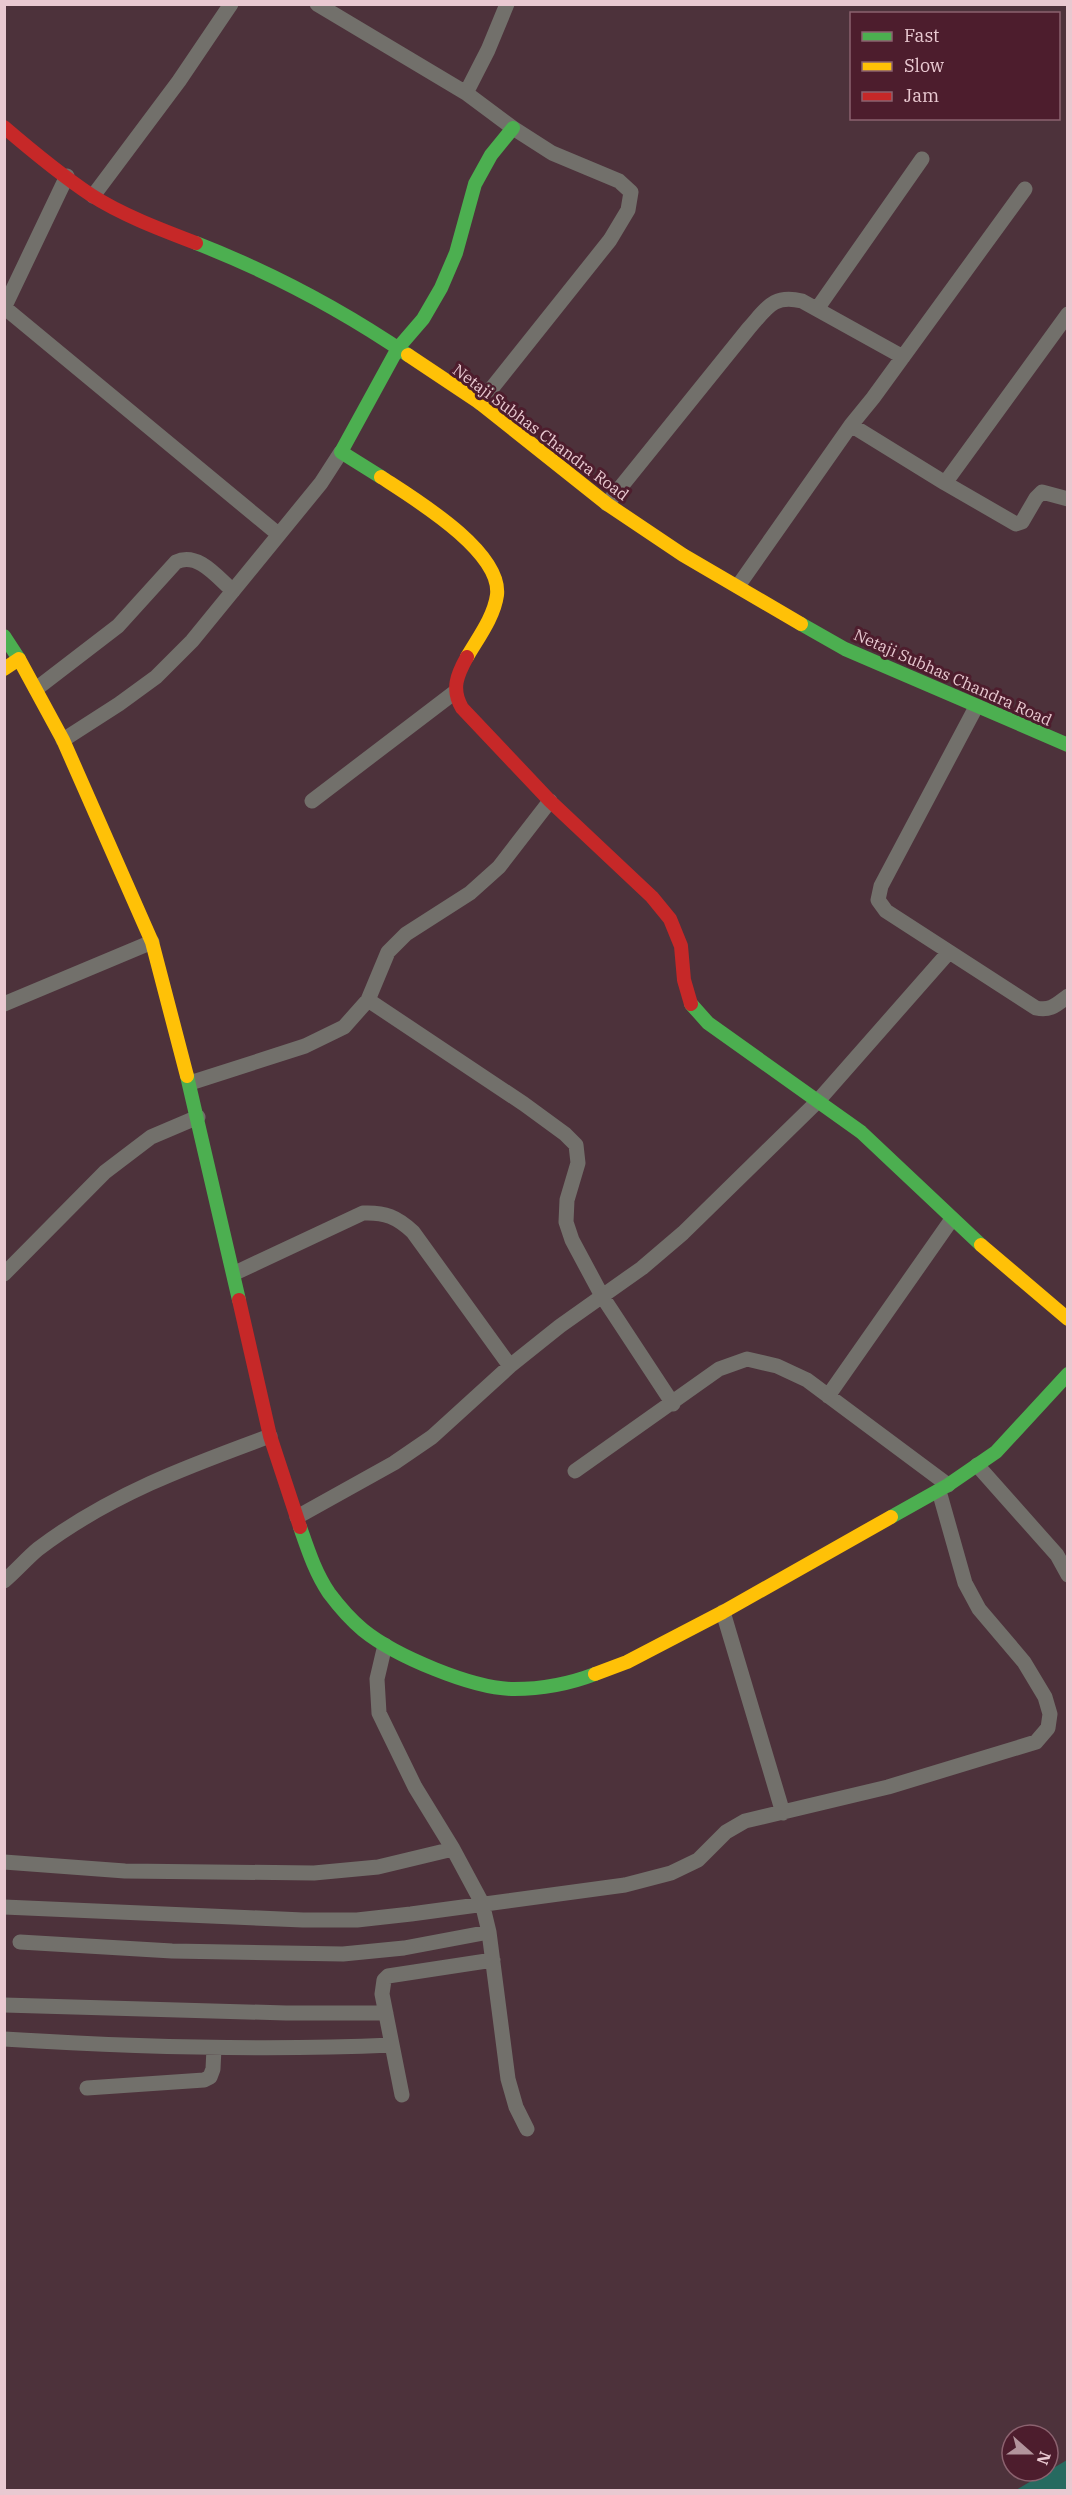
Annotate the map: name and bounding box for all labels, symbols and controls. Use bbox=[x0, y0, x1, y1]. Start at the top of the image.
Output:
legend bbox=[850, 12, 1060, 120]
text: Fast bbox=[904, 24, 939, 47]
text: Slow bbox=[904, 54, 944, 77]
text: Jam bbox=[904, 84, 939, 107]
street label: Netaji Subhas Chandra Road bbox=[449, 359, 633, 505]
street label: Netaji Subhas Chandra Road bbox=[851, 624, 1055, 730]
north arrow bbox=[1000, 2423, 1060, 2483]
text: N bbox=[1032, 2449, 1056, 2468]

